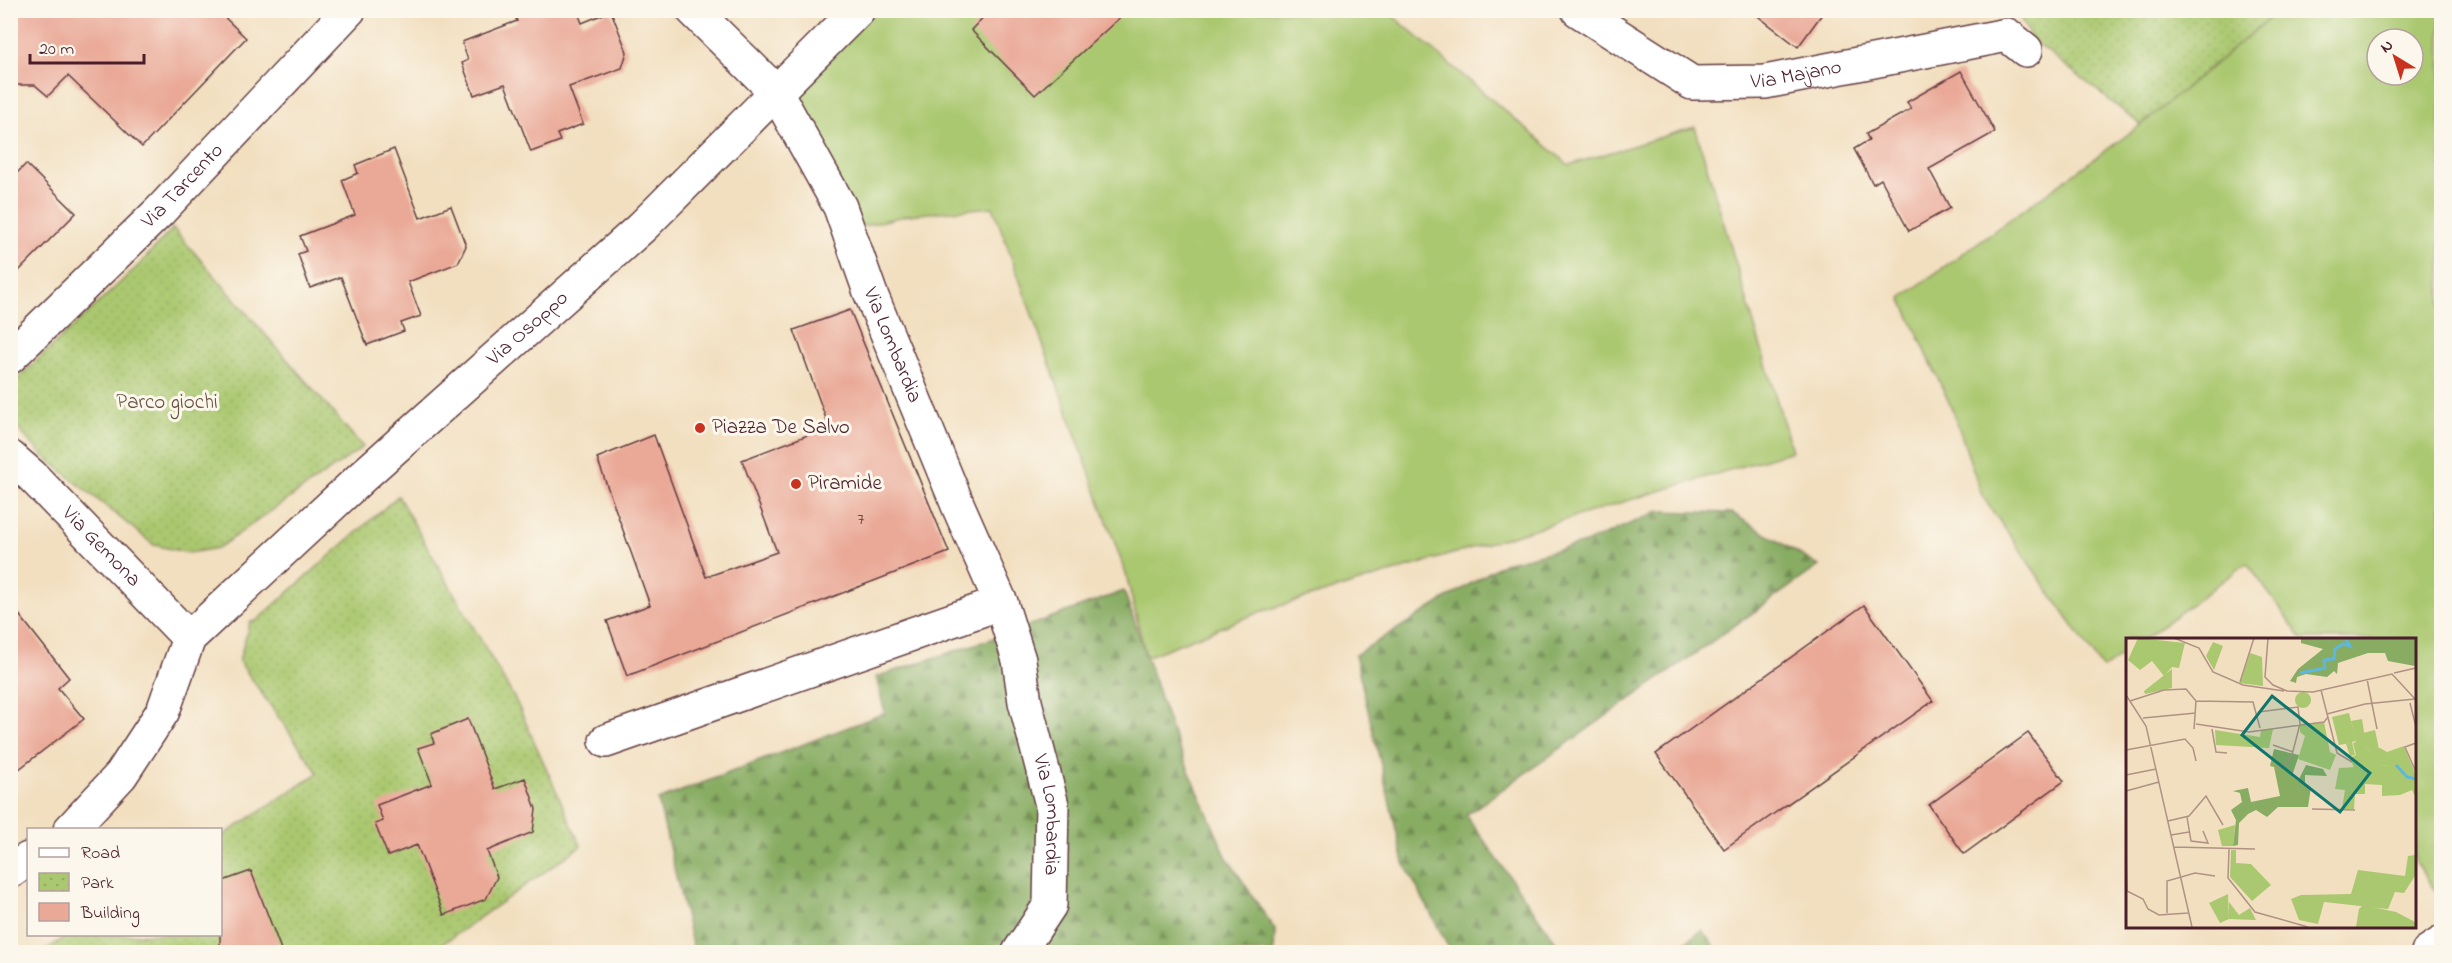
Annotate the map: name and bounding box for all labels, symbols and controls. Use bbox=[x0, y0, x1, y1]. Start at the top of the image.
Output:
scale bar bbox=[30, 27, 144, 65]
north arrow bbox=[2365, 27, 2425, 87]
text: N bbox=[2375, 34, 2399, 60]
text: 20 m bbox=[39, 37, 74, 63]
street label: Via Majano bbox=[1749, 52, 1844, 97]
street label: Via Tarcento bbox=[134, 137, 231, 237]
street label: Via Lombardia bbox=[854, 282, 929, 407]
street label: Via Osoppo bbox=[480, 284, 576, 374]
park label: Parco giochi bbox=[116, 388, 218, 420]
place label: Piazza De Salvo bbox=[712, 413, 850, 443]
marker: Piazza De Salvo bbox=[693, 421, 707, 435]
place label: Piramide bbox=[808, 469, 882, 499]
marker: Piramide bbox=[789, 477, 803, 491]
street label: Via Gemona bbox=[54, 499, 147, 594]
house number: 7 bbox=[857, 507, 865, 533]
inset map bbox=[2126, 638, 2416, 927]
street label: Via Lombardia bbox=[1024, 750, 1067, 876]
legend bbox=[27, 828, 222, 936]
text: Road bbox=[81, 841, 120, 867]
text: Park bbox=[81, 871, 114, 897]
text: Building bbox=[80, 901, 140, 928]

